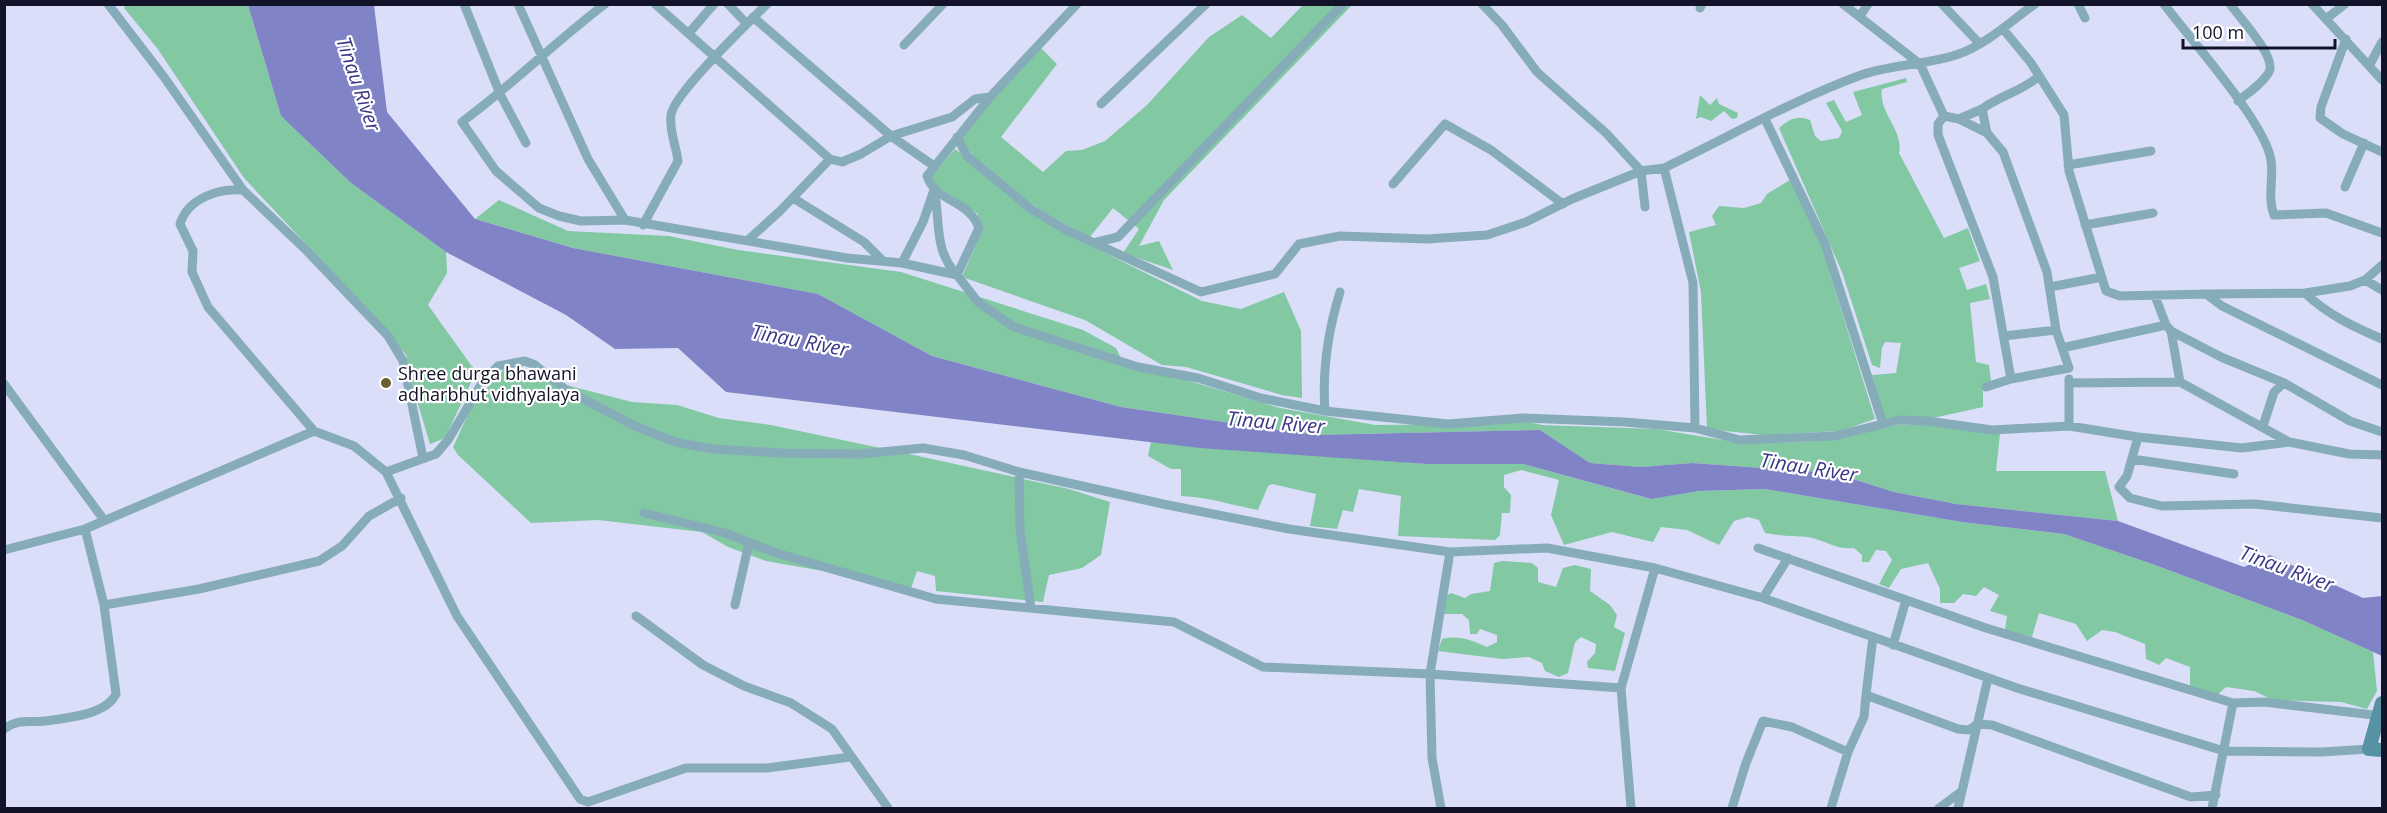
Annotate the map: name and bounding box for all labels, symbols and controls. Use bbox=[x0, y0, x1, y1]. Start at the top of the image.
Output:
scale bar bbox=[2183, 12, 2334, 50]
text: 100 m bbox=[2192, 20, 2244, 44]
water label: Tinau River bbox=[330, 33, 388, 136]
water label: Tinau River bbox=[749, 317, 852, 363]
place label: Shree durga bhawani adharbhut vidhyalaya bbox=[398, 361, 580, 406]
marker: Shree durga bhawani adharbhut vidhyalaya bbox=[379, 376, 393, 390]
water label: Tinau River bbox=[1226, 404, 1327, 440]
water label: Tinau River bbox=[1758, 446, 1861, 488]
water label: Tinau River bbox=[2236, 539, 2339, 598]

